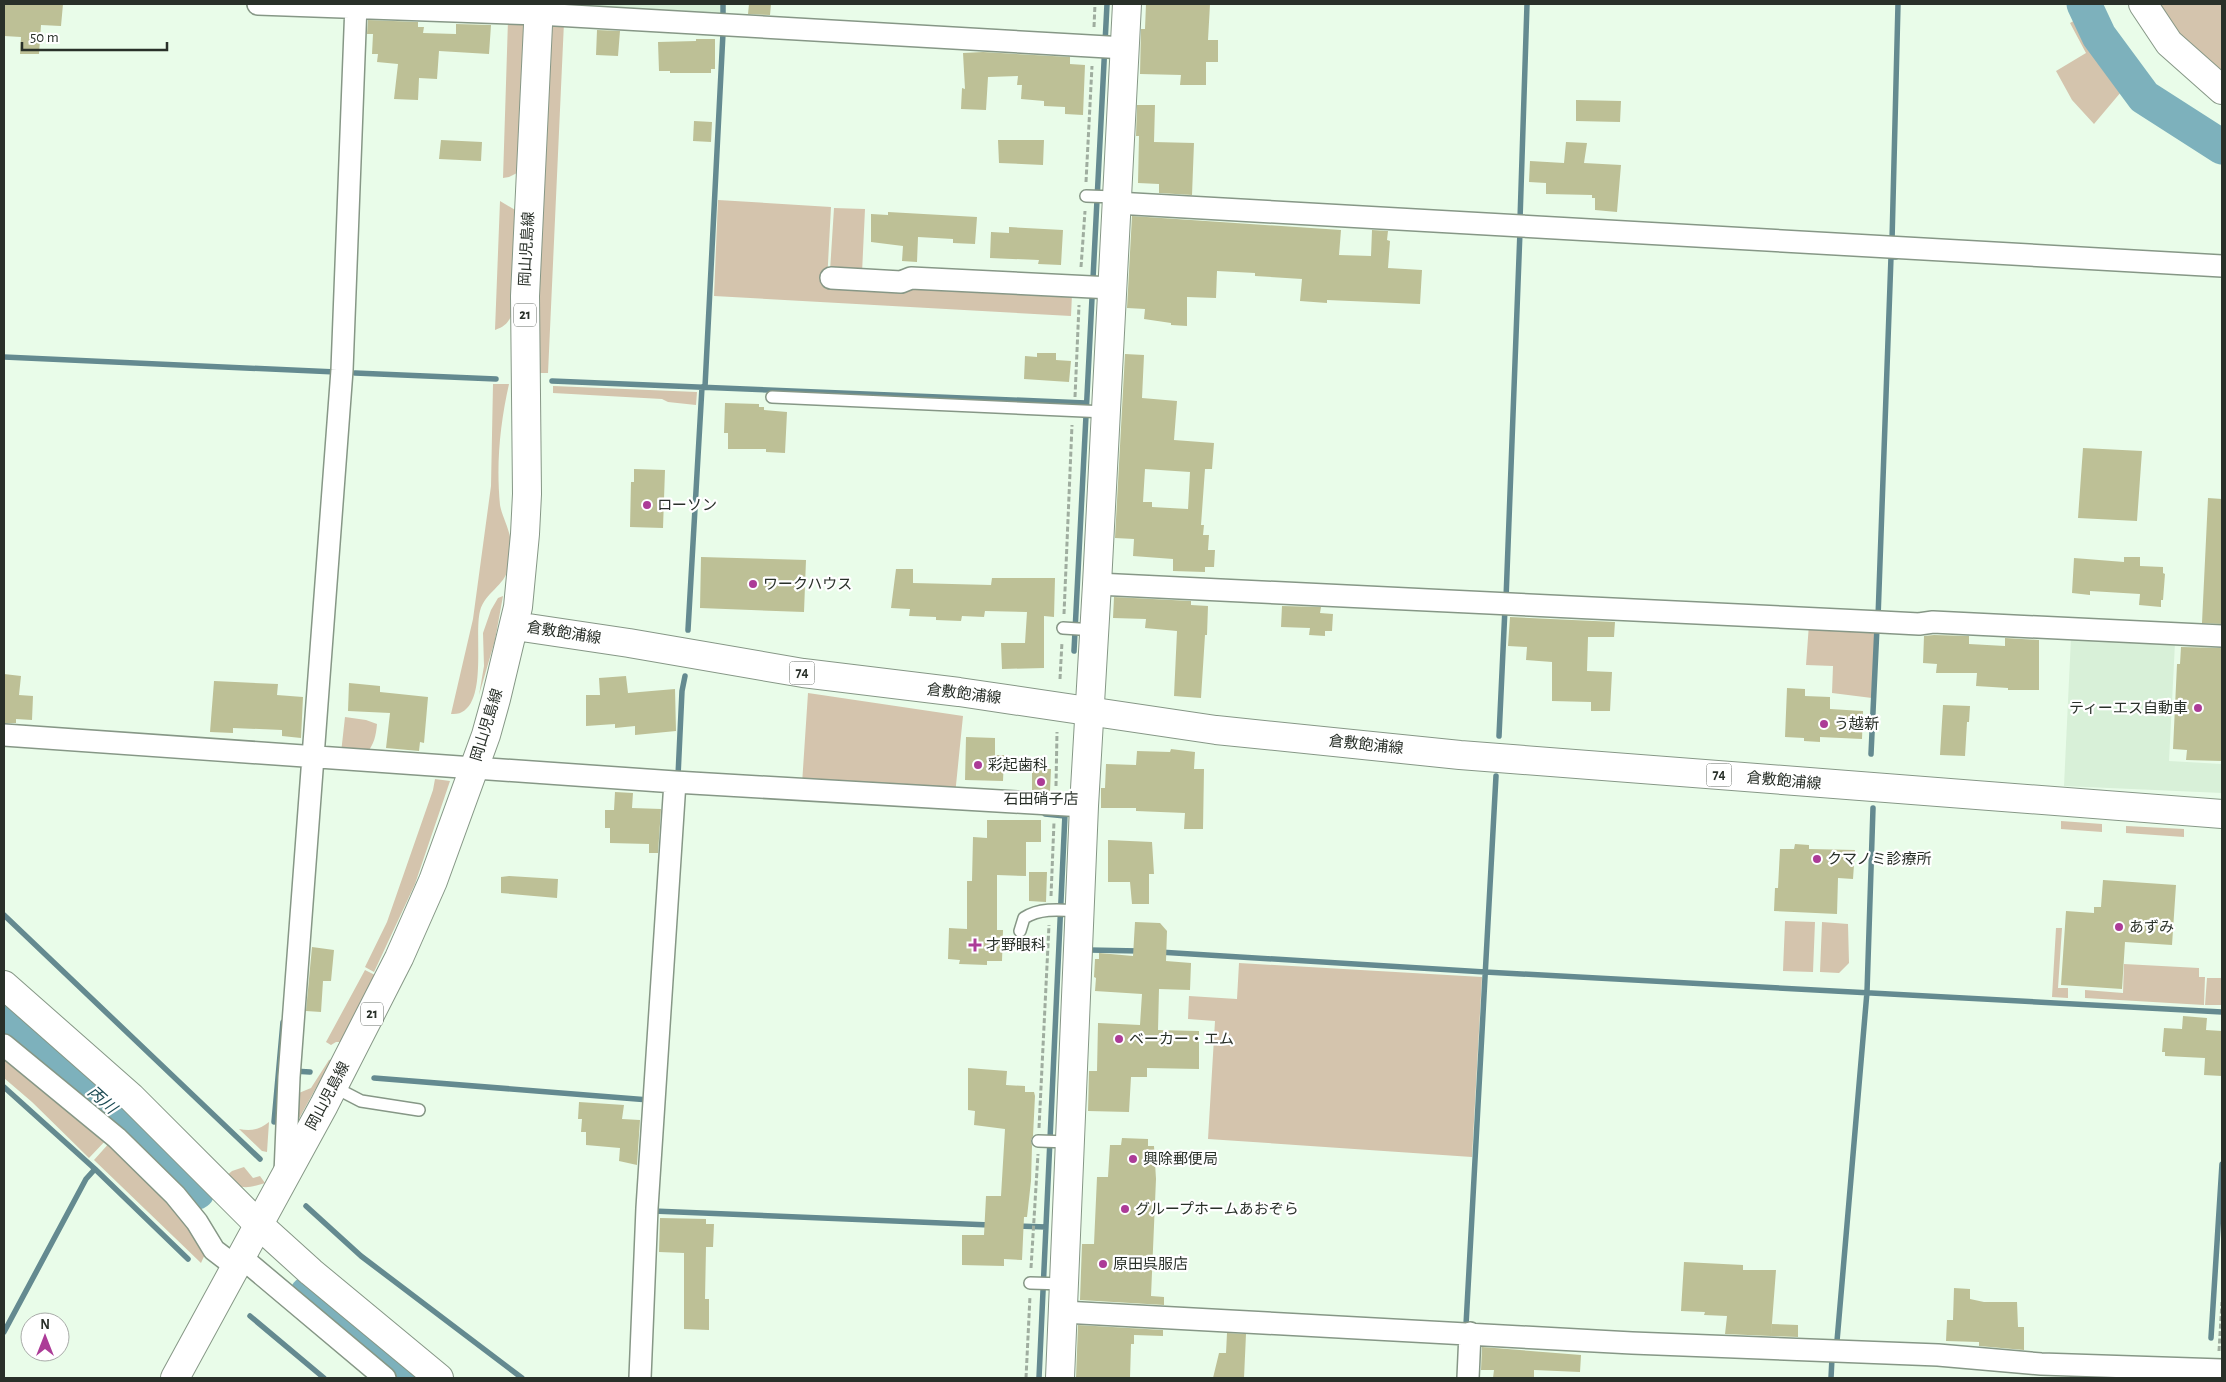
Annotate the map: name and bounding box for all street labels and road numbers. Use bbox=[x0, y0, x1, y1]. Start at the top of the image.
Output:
street label: 岡山児島線 bbox=[517, 211, 536, 287]
road number: 21 bbox=[514, 304, 536, 326]
street label: 倉敷飽浦線 bbox=[526, 618, 603, 646]
road number: 74 bbox=[790, 661, 814, 684]
street label: 倉敷飽浦線 bbox=[926, 680, 1002, 706]
street label: 岡山児島線 bbox=[468, 687, 505, 763]
street label: 倉敷飽浦線 bbox=[1328, 732, 1404, 756]
road number: 74 bbox=[1706, 764, 1732, 786]
street label: 倉敷飽浦線 bbox=[1746, 768, 1822, 792]
road number: 21 bbox=[361, 1002, 383, 1026]
street label: 岡山児島線 bbox=[303, 1059, 352, 1133]

